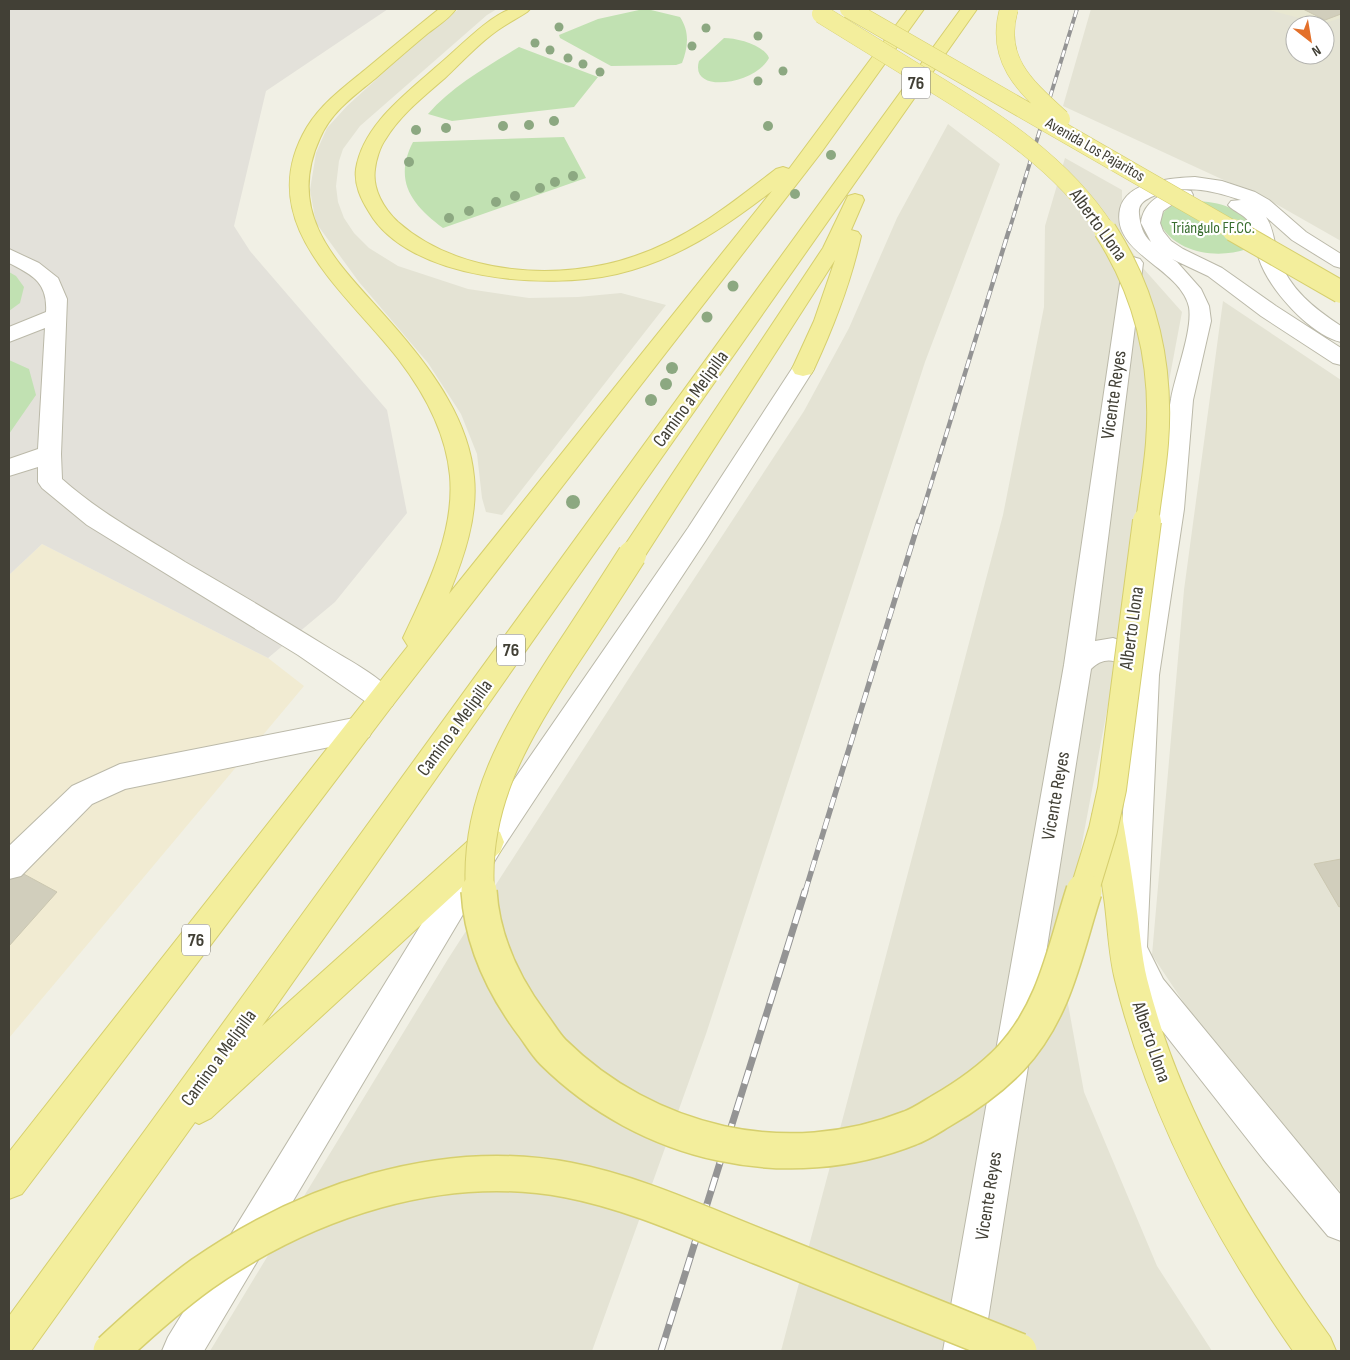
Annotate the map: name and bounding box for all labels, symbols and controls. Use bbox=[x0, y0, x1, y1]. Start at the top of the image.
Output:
north arrow bbox=[1285, 15, 1335, 65]
text: N bbox=[1309, 42, 1324, 60]
road number: 76 bbox=[902, 68, 930, 99]
street label: Avenida Los Pajaritos bbox=[1041, 113, 1148, 186]
street label: Alberto Llona bbox=[1064, 184, 1132, 266]
park label: Triángulo FF.CC. bbox=[1171, 219, 1255, 238]
street label: Camino a Melipilla bbox=[648, 346, 734, 452]
street label: Vicente Reyes bbox=[1096, 349, 1132, 441]
street label: Alberto Llona bbox=[1115, 585, 1149, 672]
road number: 76 bbox=[497, 634, 525, 666]
street label: Camino a Melipilla bbox=[412, 675, 498, 781]
street label: Vicente Reyes bbox=[1037, 750, 1075, 842]
road number: 76 bbox=[182, 924, 210, 956]
street label: Alberto Llona bbox=[1126, 998, 1175, 1085]
street label: Camino a Melipilla bbox=[176, 1005, 262, 1111]
street label: Vicente Reyes bbox=[971, 1150, 1007, 1242]

